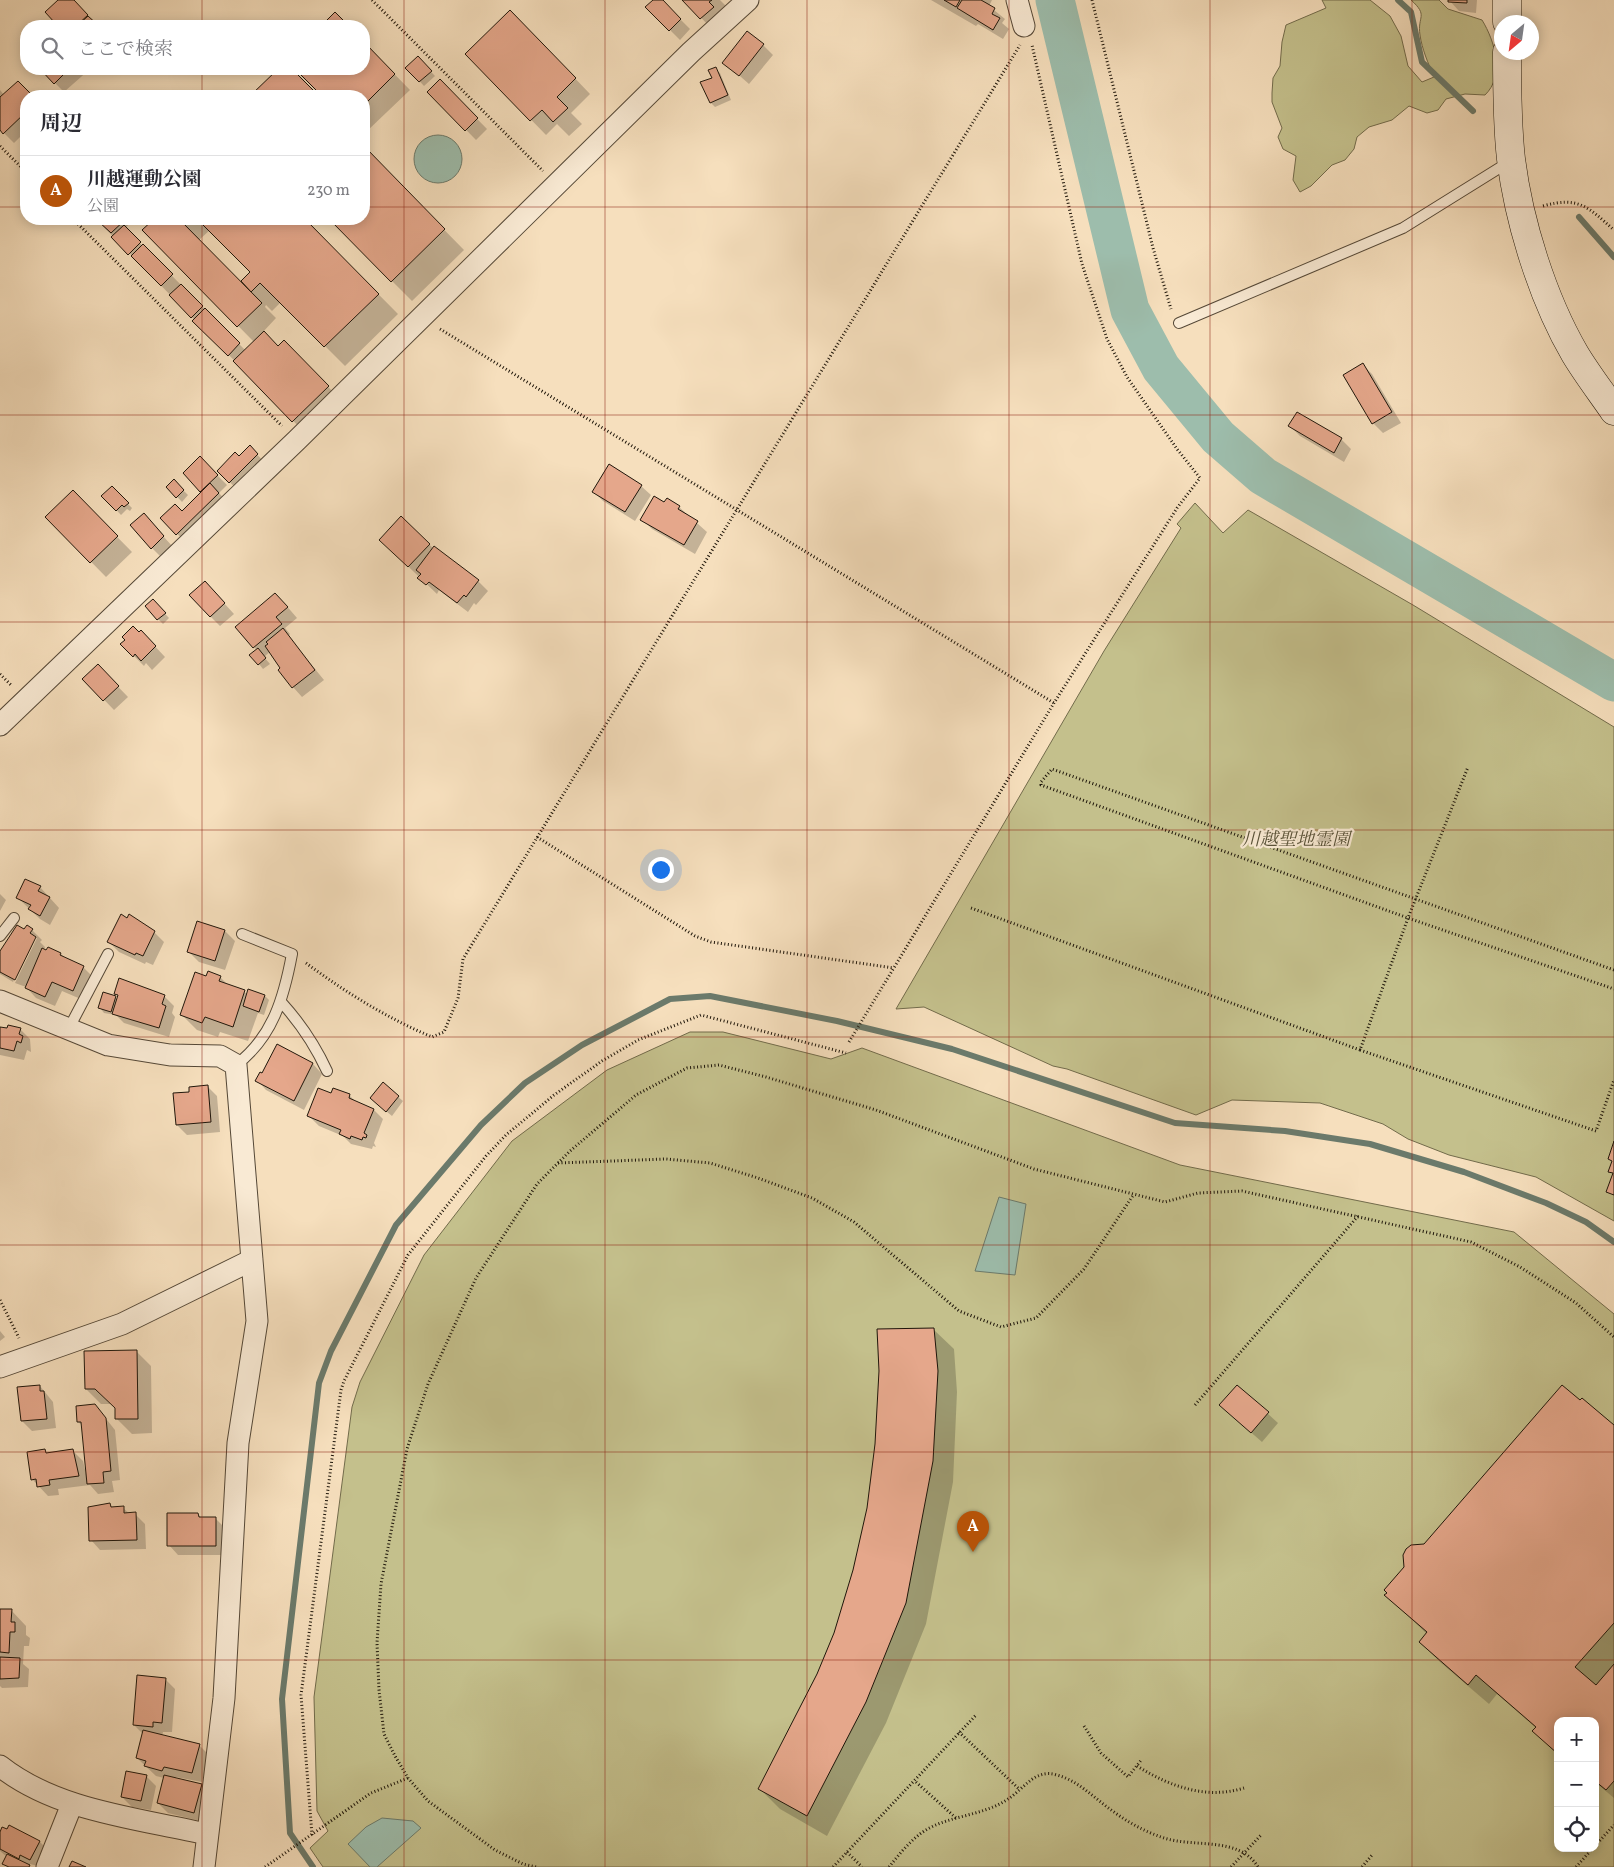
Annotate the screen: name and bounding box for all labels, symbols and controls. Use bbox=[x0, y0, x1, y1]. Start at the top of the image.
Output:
north arrow bbox=[1494, 15, 1539, 60]
search box bbox=[20, 20, 370, 75]
icon: search bbox=[38, 34, 66, 62]
text: ここで検索 bbox=[78, 37, 173, 63]
text: 周辺 bbox=[40, 110, 82, 139]
text: 川越運動公園 bbox=[87, 167, 201, 193]
text: A bbox=[50, 180, 62, 202]
text: 230 m bbox=[307, 180, 350, 202]
text: 公園 bbox=[87, 196, 119, 218]
park label: 川越聖地霊園 bbox=[1242, 828, 1353, 853]
your location bbox=[648, 857, 674, 883]
pin: A bbox=[957, 1511, 989, 1552]
map controls bbox=[1554, 1717, 1599, 1852]
button: + bbox=[1554, 1717, 1599, 1762]
button: − bbox=[1554, 1762, 1599, 1807]
button: locate bbox=[1554, 1807, 1599, 1852]

